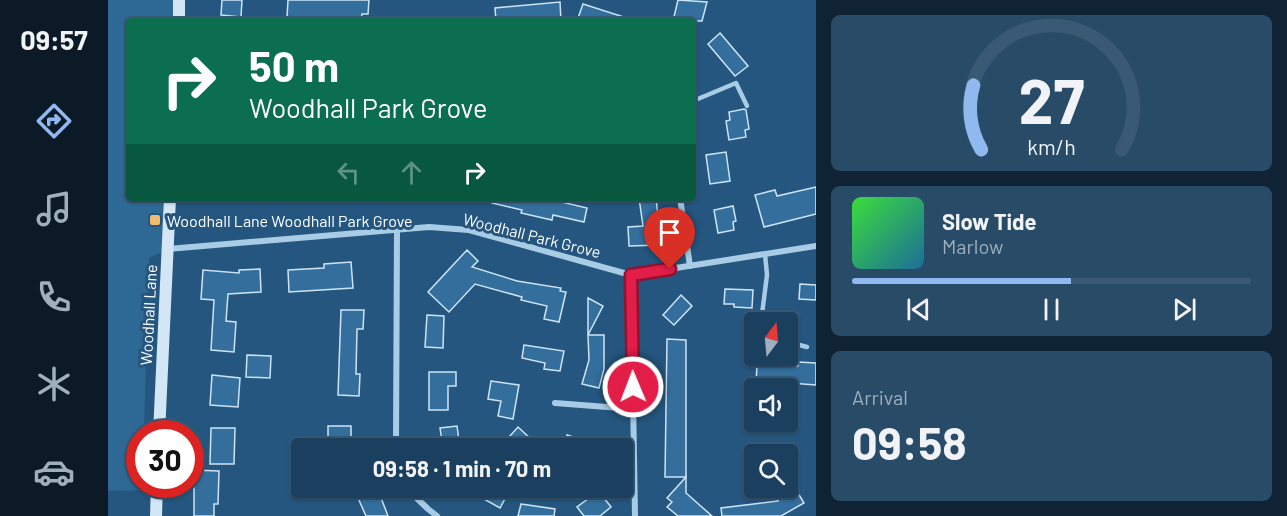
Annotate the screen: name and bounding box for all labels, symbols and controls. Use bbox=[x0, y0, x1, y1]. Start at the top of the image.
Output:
text: 09:57 bbox=[20, 23, 88, 55]
text: 50 m bbox=[249, 40, 339, 90]
icon: right bbox=[150, 42, 228, 120]
text: 27 bbox=[1019, 62, 1084, 136]
text: Woodhall Park Grove bbox=[249, 91, 487, 123]
icon: directions bbox=[33, 100, 75, 142]
text: km/h bbox=[1027, 134, 1076, 159]
icon: left bbox=[332, 156, 365, 189]
icon: ahead bbox=[395, 156, 428, 189]
icon: right bbox=[458, 156, 491, 189]
icon: music bbox=[33, 188, 75, 230]
pin bbox=[644, 207, 695, 269]
text: Slow Tide bbox=[942, 208, 1037, 234]
street label: Woodhall Park Grove bbox=[461, 209, 603, 261]
place label: Woodhall Lane Woodhall Park Grove bbox=[167, 211, 413, 230]
marker: Woodhall Lane Woodhall Park Grove bbox=[148, 213, 162, 227]
icon: arrive bbox=[653, 216, 686, 249]
text: Marlow bbox=[942, 234, 1003, 258]
street label: Woodhall Lane bbox=[136, 264, 160, 366]
icon: phone bbox=[33, 276, 75, 318]
icon: previous bbox=[902, 293, 935, 326]
icon: pause bbox=[1035, 293, 1068, 326]
icon: next bbox=[1168, 293, 1201, 326]
north arrow bbox=[744, 312, 798, 366]
map controls bbox=[744, 312, 798, 498]
position arrow bbox=[601, 355, 665, 419]
icon: climate bbox=[33, 363, 75, 405]
button: sound bbox=[744, 378, 798, 432]
text: Arrival bbox=[852, 385, 908, 409]
text: 09:58 bbox=[852, 415, 967, 469]
speed limit sign: 30 bbox=[126, 420, 204, 498]
button: search bbox=[744, 444, 798, 498]
icon: car bbox=[33, 451, 75, 493]
text: 09:58 · 1 min · 70 m bbox=[373, 455, 551, 481]

